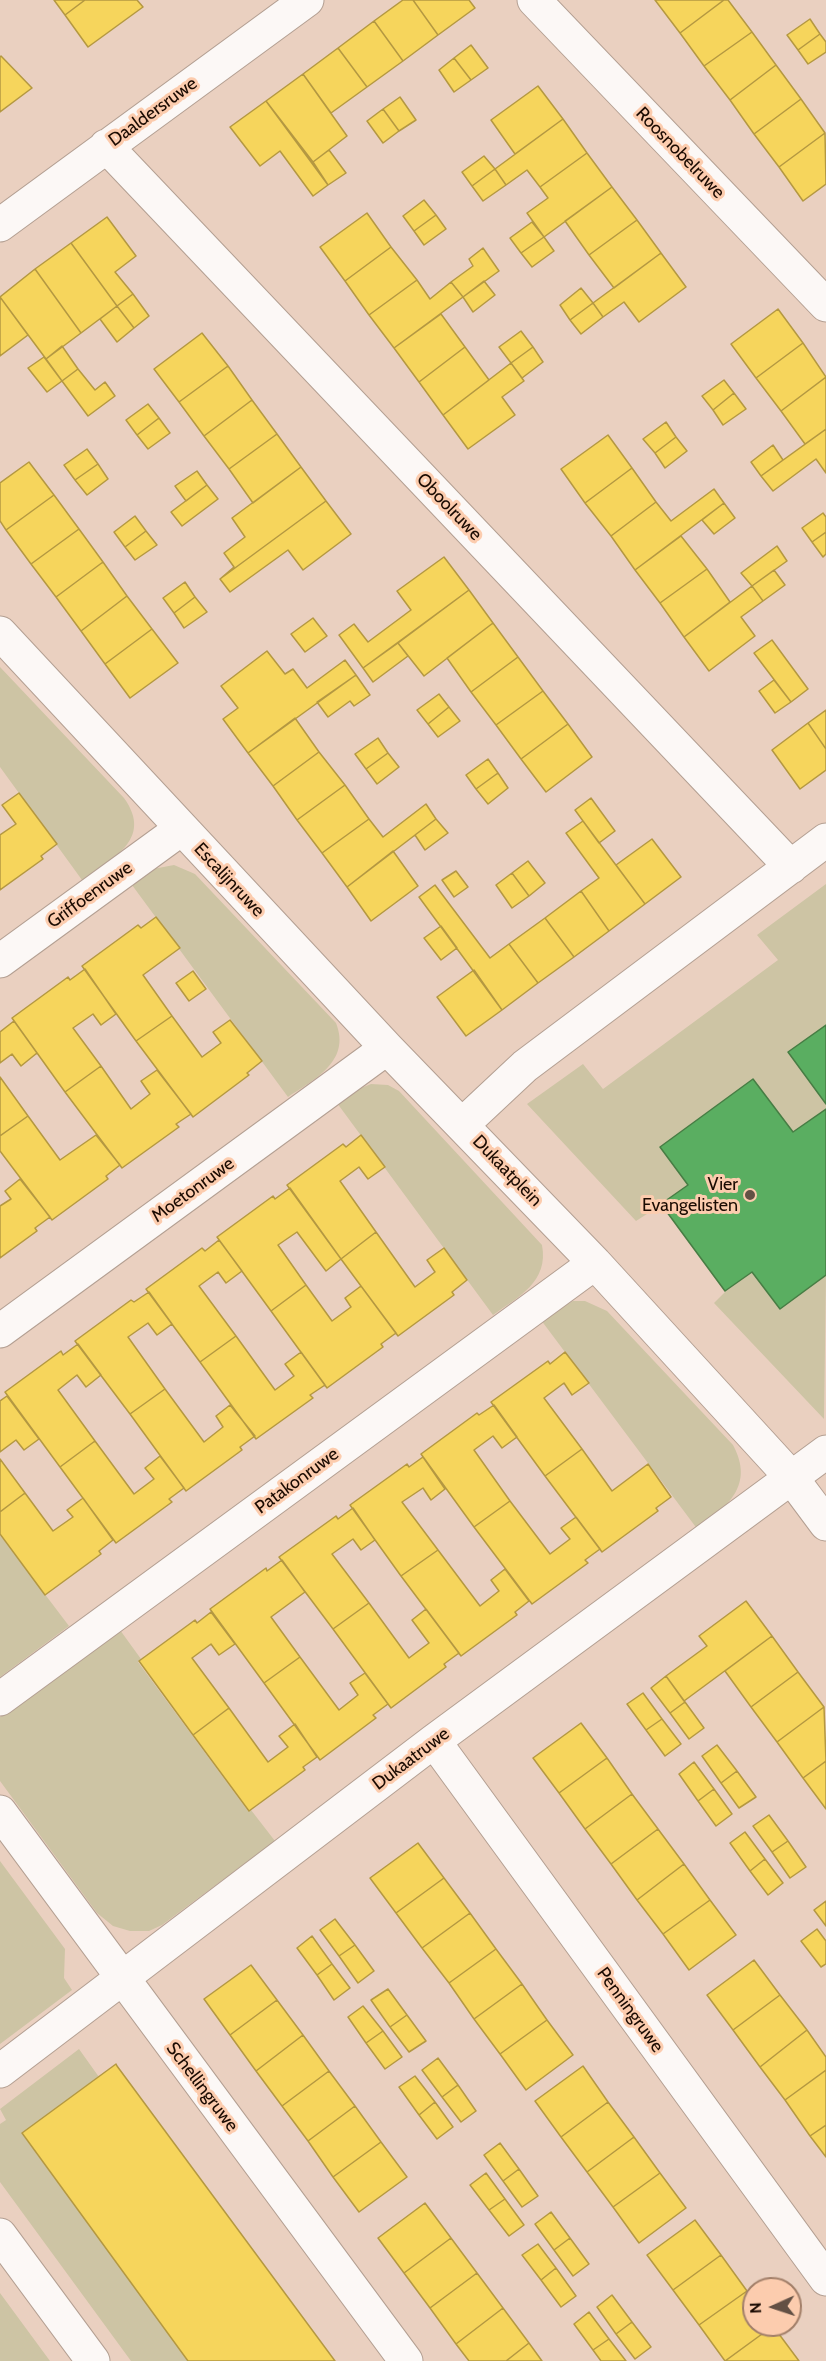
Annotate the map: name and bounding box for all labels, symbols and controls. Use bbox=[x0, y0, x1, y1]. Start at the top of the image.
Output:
street label: Daaldersruwe bbox=[105, 73, 201, 151]
street label: Roosnobelruwe bbox=[631, 103, 729, 203]
street label: Oboolruwe bbox=[412, 469, 486, 545]
street label: Escalijnruwe bbox=[189, 838, 269, 922]
street label: Griffoenruwe bbox=[43, 857, 137, 933]
street label: Dukaatplein bbox=[468, 1131, 546, 1211]
street label: Moetonruwe bbox=[148, 1153, 238, 1227]
place label: Vier Evangelisten bbox=[642, 1174, 738, 1216]
marker: Vier Evangelisten bbox=[743, 1188, 757, 1202]
street label: Patakonruwe bbox=[251, 1443, 343, 1519]
street label: Dukaatruwe bbox=[368, 1723, 454, 1795]
street label: Penningruwe bbox=[592, 1963, 668, 2057]
street label: Schellingruwe bbox=[161, 2038, 243, 2136]
north arrow bbox=[742, 2277, 802, 2337]
text: N bbox=[746, 2302, 765, 2314]

